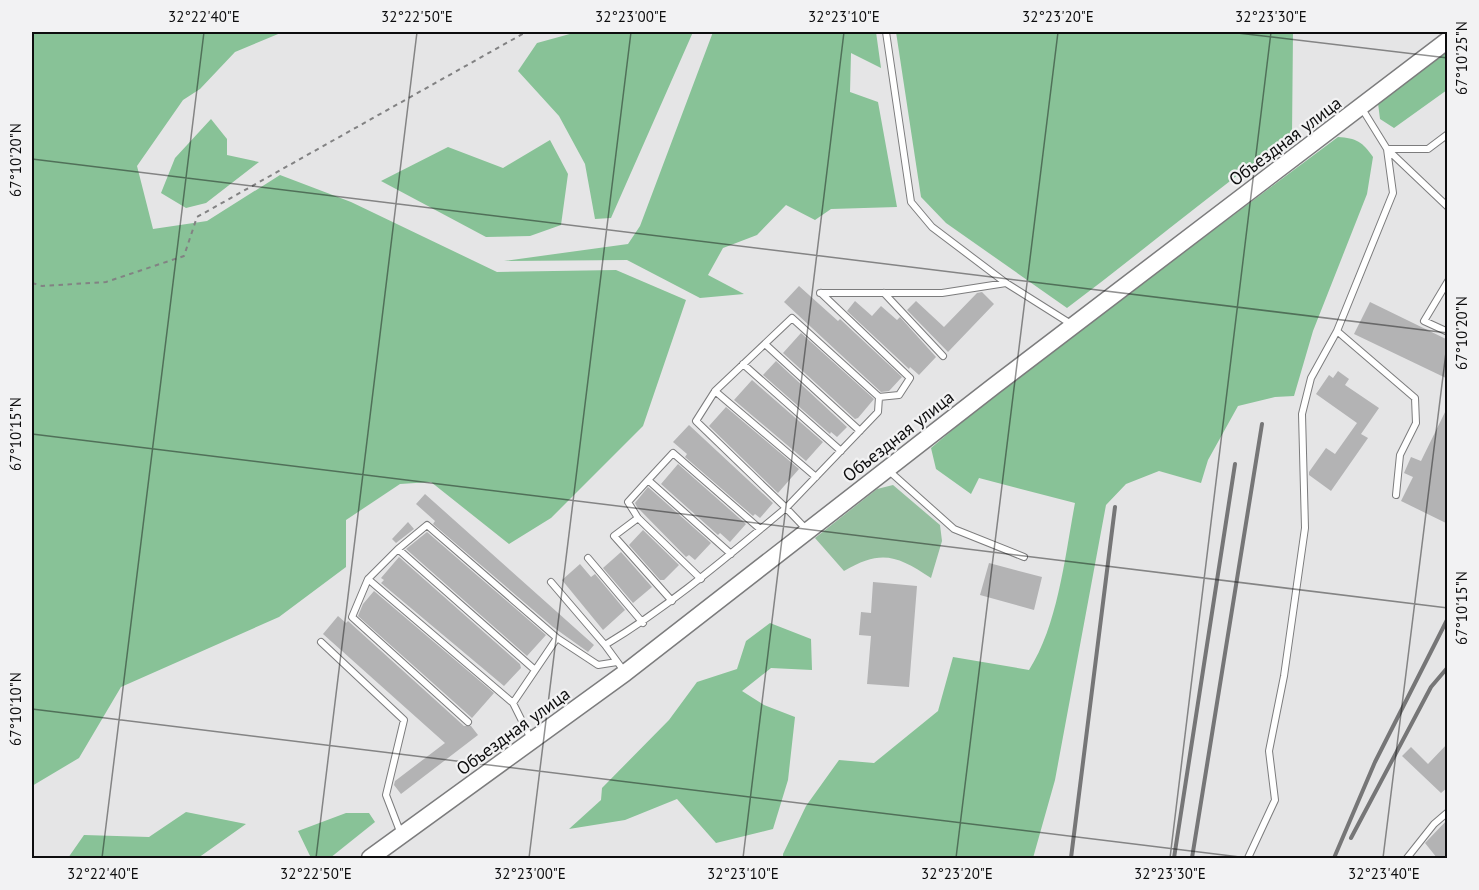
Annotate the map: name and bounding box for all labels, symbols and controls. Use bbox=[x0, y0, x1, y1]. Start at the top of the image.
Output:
text: 32°22'40"E bbox=[168, 7, 240, 26]
text: 32°22'50"E bbox=[381, 7, 453, 26]
text: 32°23'00"E bbox=[595, 7, 667, 26]
text: 32°23'10"E bbox=[808, 7, 880, 26]
text: 32°23'20"E bbox=[1022, 7, 1094, 26]
text: 32°23'30"E bbox=[1235, 7, 1307, 26]
text: 67°10'25"N bbox=[1452, 21, 1471, 95]
street label: Объездная улица bbox=[1224, 91, 1346, 191]
text: 67°10'20"N bbox=[6, 123, 25, 197]
text: 67°10'20"N bbox=[1452, 296, 1471, 370]
street label: Объездная улица bbox=[838, 385, 958, 487]
text: 67°10'15"N bbox=[6, 397, 25, 471]
text: 67°10'15"N bbox=[1452, 571, 1471, 645]
text: 67°10'10"N bbox=[6, 672, 25, 746]
street label: Объездная улица bbox=[452, 682, 574, 780]
text: 32°22'40"E bbox=[67, 864, 139, 883]
text: 32°22'50"E bbox=[280, 864, 352, 883]
text: 32°23'00"E bbox=[494, 864, 566, 883]
text: 32°23'10"E bbox=[707, 864, 779, 883]
text: 32°23'20"E bbox=[921, 864, 993, 883]
text: 32°23'30"E bbox=[1134, 864, 1206, 883]
text: 32°23'40"E bbox=[1348, 864, 1420, 883]

